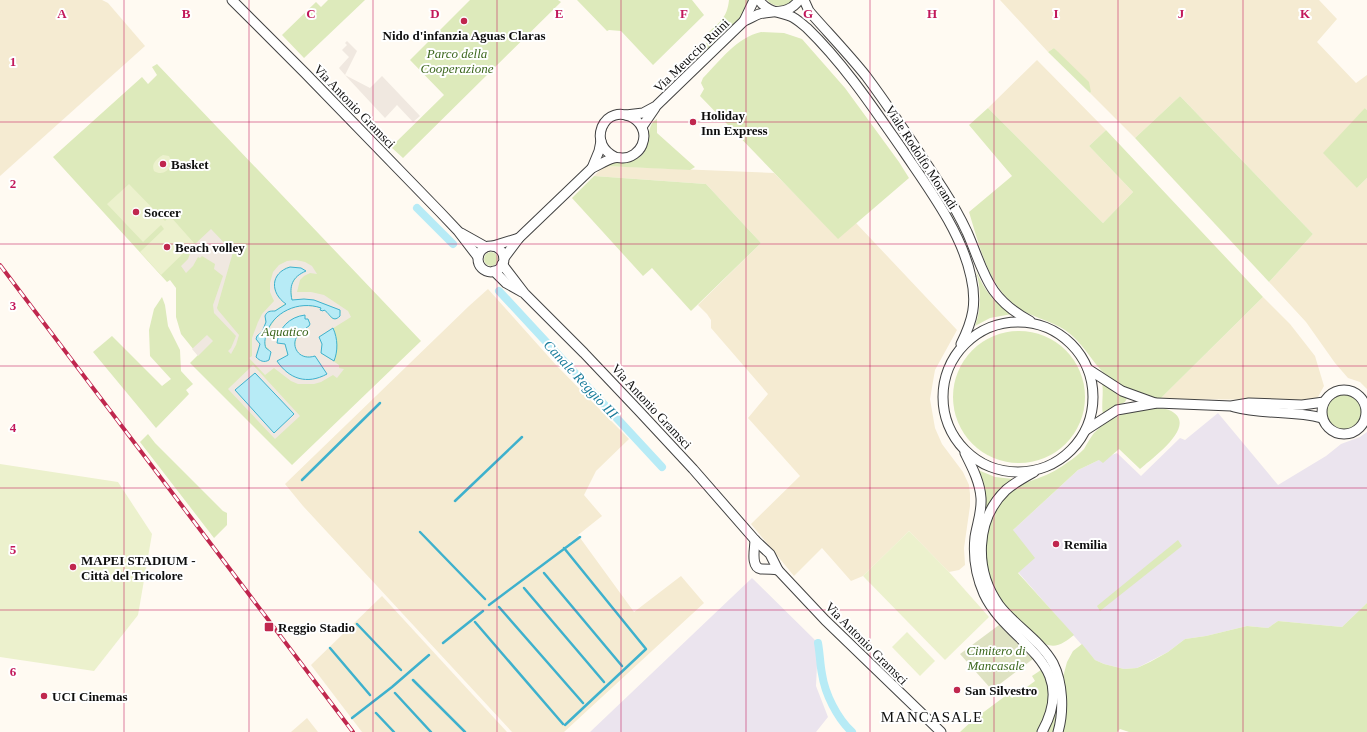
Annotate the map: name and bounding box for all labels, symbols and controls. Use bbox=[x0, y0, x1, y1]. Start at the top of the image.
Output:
text: A bbox=[57, 6, 67, 21]
text: B bbox=[182, 6, 191, 21]
text: C bbox=[306, 6, 316, 21]
text: D bbox=[430, 6, 440, 21]
text: E bbox=[555, 6, 563, 21]
text: F bbox=[680, 6, 688, 21]
text: G bbox=[803, 6, 813, 21]
text: H bbox=[927, 6, 937, 21]
text: I bbox=[1053, 6, 1059, 21]
text: J bbox=[1178, 6, 1185, 21]
text: K bbox=[1300, 6, 1311, 21]
street label: Via Meuccio Ruini bbox=[651, 15, 732, 95]
marker: Nido d'infanzia Aguas Claras bbox=[459, 16, 469, 26]
place label: Nido d'infanzia Aguas Claras bbox=[383, 28, 545, 43]
park label: Parco della Cooperazione bbox=[421, 46, 494, 76]
text: 1 bbox=[10, 54, 16, 69]
street label: Via Antonio Gramsci bbox=[311, 61, 399, 152]
street label: Viale Rodolfo Morandi bbox=[882, 102, 961, 213]
place label: Holiday Inn Express bbox=[701, 108, 768, 138]
marker: Holiday Inn Express bbox=[688, 117, 698, 127]
place label: Basket bbox=[171, 157, 209, 172]
marker: Basket bbox=[158, 159, 168, 169]
text: 2 bbox=[10, 176, 16, 191]
place label: Soccer bbox=[144, 205, 181, 220]
marker: Soccer bbox=[131, 207, 141, 217]
place label: Beach volley bbox=[175, 240, 245, 255]
marker: Beach volley bbox=[162, 242, 172, 252]
text: 3 bbox=[10, 298, 17, 313]
park label: Aquatico bbox=[261, 324, 309, 339]
water label: Canale Reggio III bbox=[541, 337, 621, 422]
street label: Via Antonio Gramsci bbox=[608, 361, 695, 452]
text: 4 bbox=[10, 420, 17, 435]
place label: Remilia bbox=[1064, 537, 1108, 552]
marker: Remilia bbox=[1051, 539, 1061, 549]
text: 5 bbox=[10, 542, 17, 557]
place label: MAPEI STADIUM - Città del Tricolore bbox=[81, 553, 196, 583]
marker: MAPEI STADIUM - Città del Tricolore bbox=[68, 562, 78, 572]
street label: Via Antonio Gramsci bbox=[822, 599, 911, 688]
place label: Reggio Stadio bbox=[278, 620, 355, 635]
marker: Reggio Stadio bbox=[263, 621, 275, 633]
park label: Cimitero di Mancasale bbox=[966, 643, 1026, 673]
text: 6 bbox=[10, 664, 17, 679]
place label: San Silvestro bbox=[965, 683, 1037, 698]
marker: San Silvestro bbox=[952, 685, 962, 695]
place label: UCI Cinemas bbox=[52, 689, 127, 704]
marker: UCI Cinemas bbox=[39, 691, 49, 701]
district label: MANCASALE bbox=[881, 709, 983, 725]

